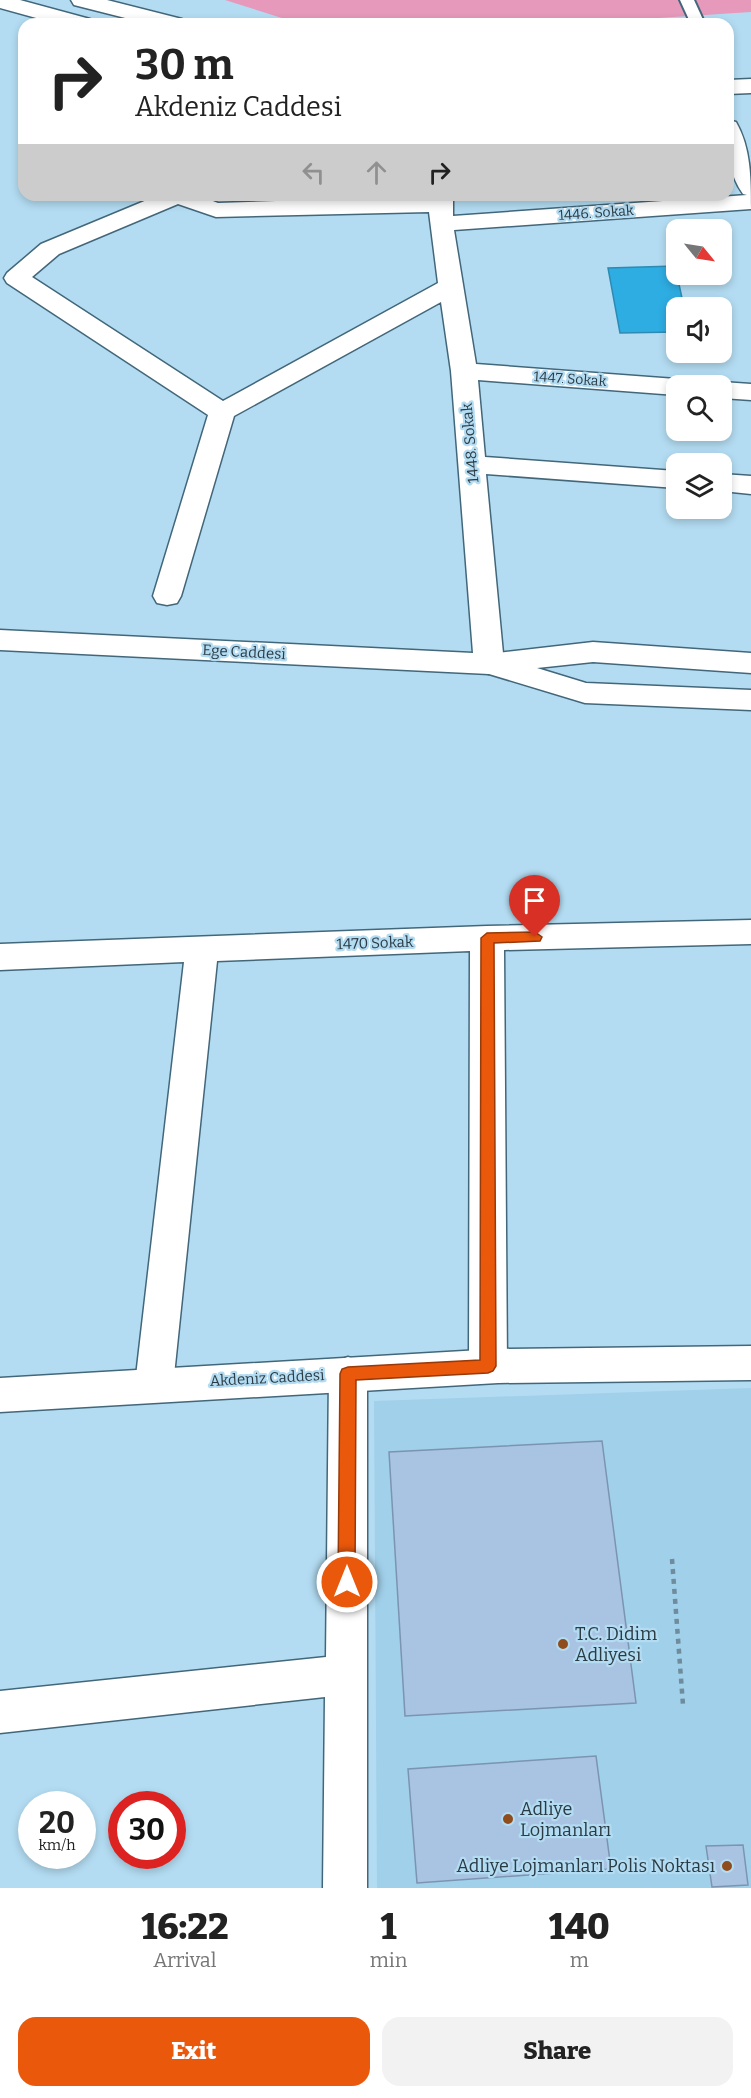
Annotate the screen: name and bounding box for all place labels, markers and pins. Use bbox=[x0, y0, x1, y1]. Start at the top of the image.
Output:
pin bbox=[509, 875, 560, 937]
place label: T.C. Didim Adliyesi bbox=[575, 1623, 657, 1666]
marker: T.C. Didim Adliyesi bbox=[556, 1637, 570, 1651]
place label: Adliye Lojmanları bbox=[520, 1798, 611, 1841]
marker: Adliye Lojmanları bbox=[501, 1812, 515, 1826]
place label: Adliye Lojmanları Polis Noktası bbox=[456, 1855, 715, 1877]
marker: Adliye Lojmanları Polis Noktası bbox=[720, 1859, 734, 1873]

